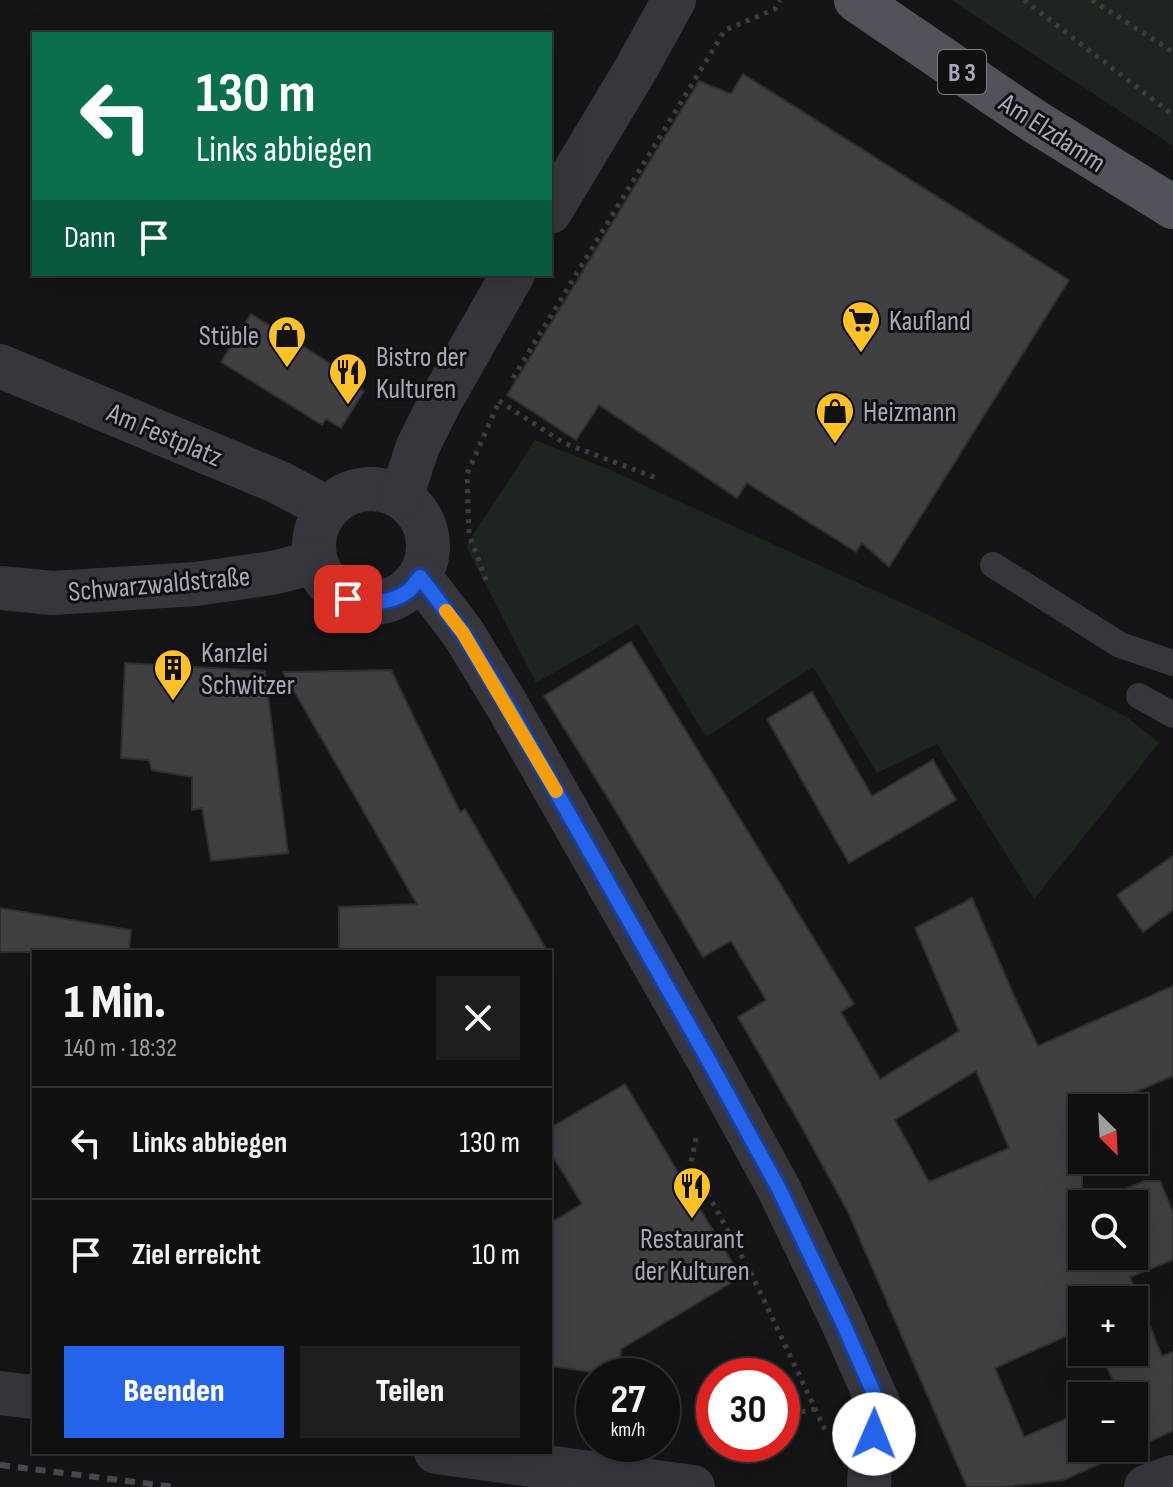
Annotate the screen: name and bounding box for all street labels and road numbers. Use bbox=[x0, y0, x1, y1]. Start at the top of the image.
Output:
road number: B 3 bbox=[938, 50, 986, 94]
street label: Am Elzdamm bbox=[992, 86, 1111, 180]
street label: Am Festplatz bbox=[101, 396, 227, 474]
street label: Schwarzwaldstraße bbox=[67, 560, 251, 609]

